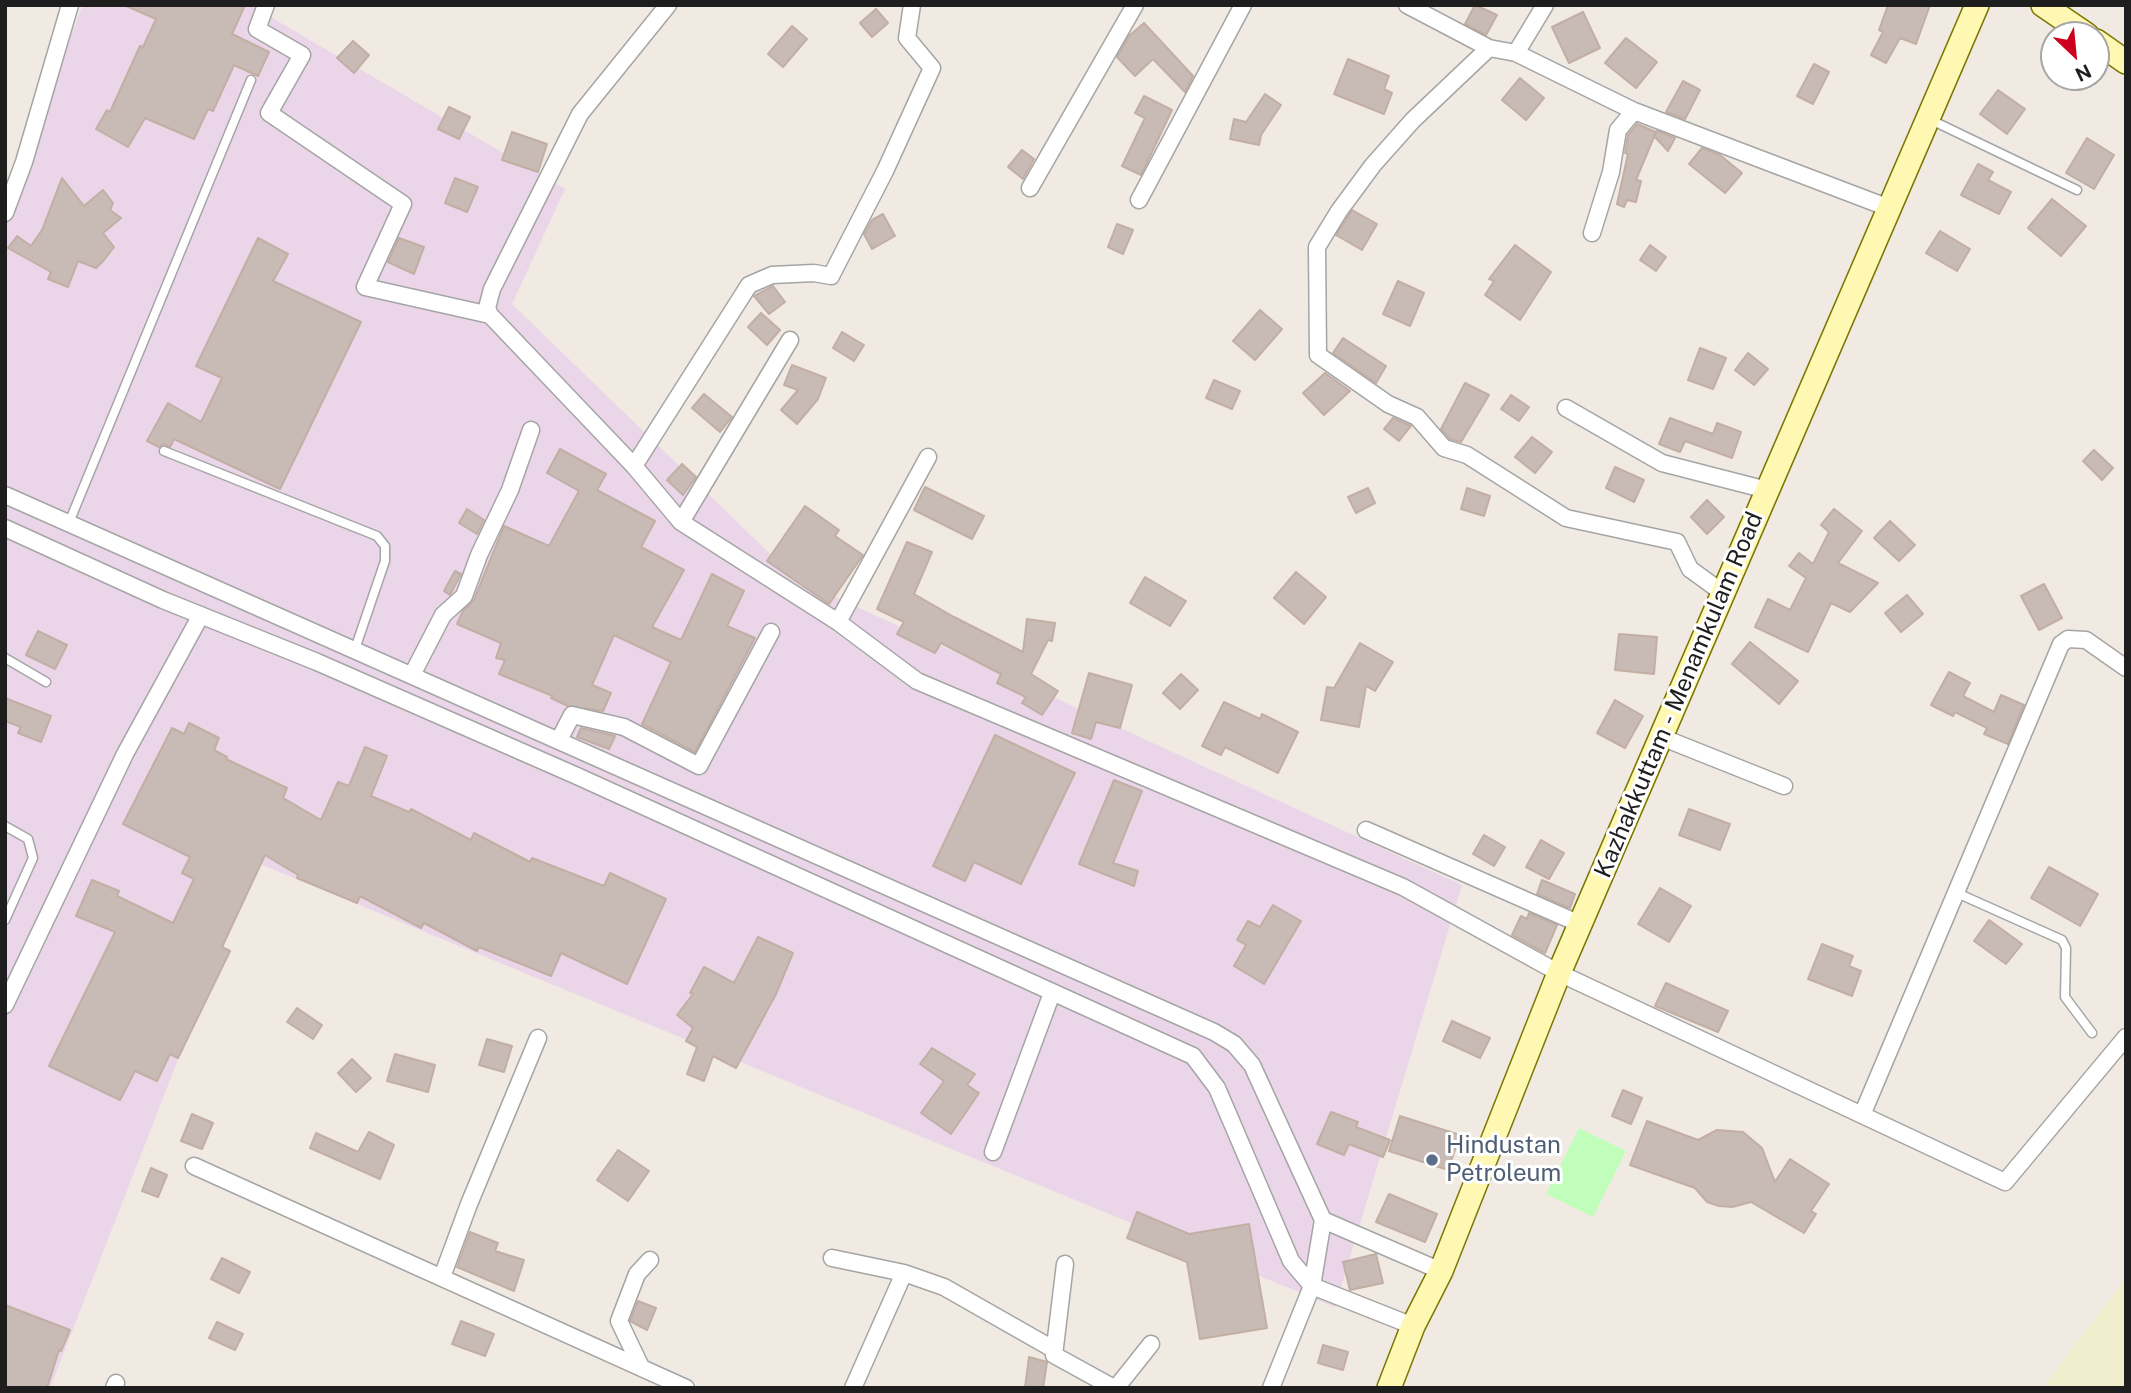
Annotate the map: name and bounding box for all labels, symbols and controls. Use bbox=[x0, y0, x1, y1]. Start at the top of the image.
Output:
north arrow bbox=[2040, 21, 2110, 91]
text: N bbox=[2072, 60, 2095, 86]
street label: Kazhakkuttam - Menamkulam Road bbox=[1589, 508, 1769, 882]
place label: Hindustan Petroleum bbox=[1446, 1132, 1561, 1188]
marker: Hindustan Petroleum bbox=[1424, 1152, 1440, 1168]

